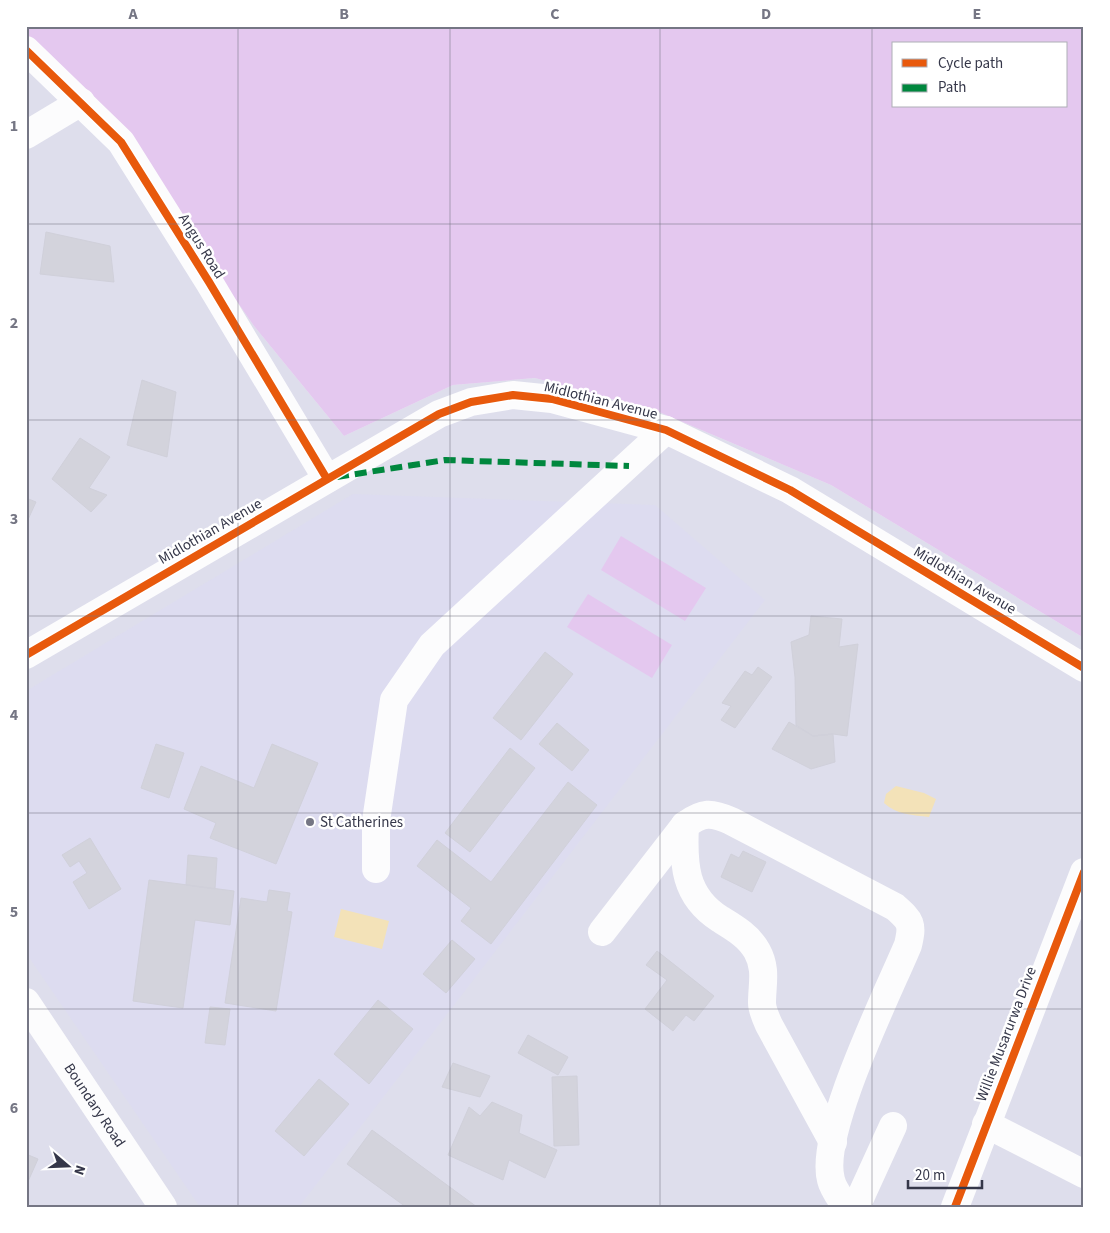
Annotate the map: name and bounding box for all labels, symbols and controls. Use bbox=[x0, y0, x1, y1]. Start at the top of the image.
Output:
text: A bbox=[127, 3, 138, 25]
text: B bbox=[339, 3, 349, 25]
text: C bbox=[550, 3, 560, 25]
text: D bbox=[761, 3, 771, 25]
text: E bbox=[973, 3, 981, 25]
legend bbox=[892, 42, 1068, 108]
text: Cycle path bbox=[938, 53, 1003, 74]
text: Path bbox=[938, 77, 966, 98]
text: 1 bbox=[10, 115, 18, 137]
street label: Angus Road bbox=[173, 210, 230, 283]
text: 2 bbox=[10, 312, 18, 334]
street label: Midlothian Avenue bbox=[542, 376, 660, 425]
street label: Midlothian Avenue bbox=[155, 493, 266, 570]
text: 3 bbox=[10, 508, 18, 530]
street label: Midlothian Avenue bbox=[909, 541, 1020, 619]
text: 4 bbox=[10, 704, 19, 726]
place label: St Catherines bbox=[320, 812, 403, 833]
marker: St Catherines bbox=[304, 816, 316, 828]
text: 5 bbox=[10, 901, 18, 923]
street label: Willie Musarurwa Drive bbox=[971, 964, 1042, 1105]
street label: Boundary Road bbox=[59, 1059, 130, 1152]
text: 6 bbox=[10, 1097, 18, 1119]
north arrow bbox=[42, 1140, 92, 1190]
scale bar bbox=[908, 1158, 981, 1190]
text: N bbox=[68, 1162, 90, 1178]
text: 20 m bbox=[915, 1165, 945, 1186]

